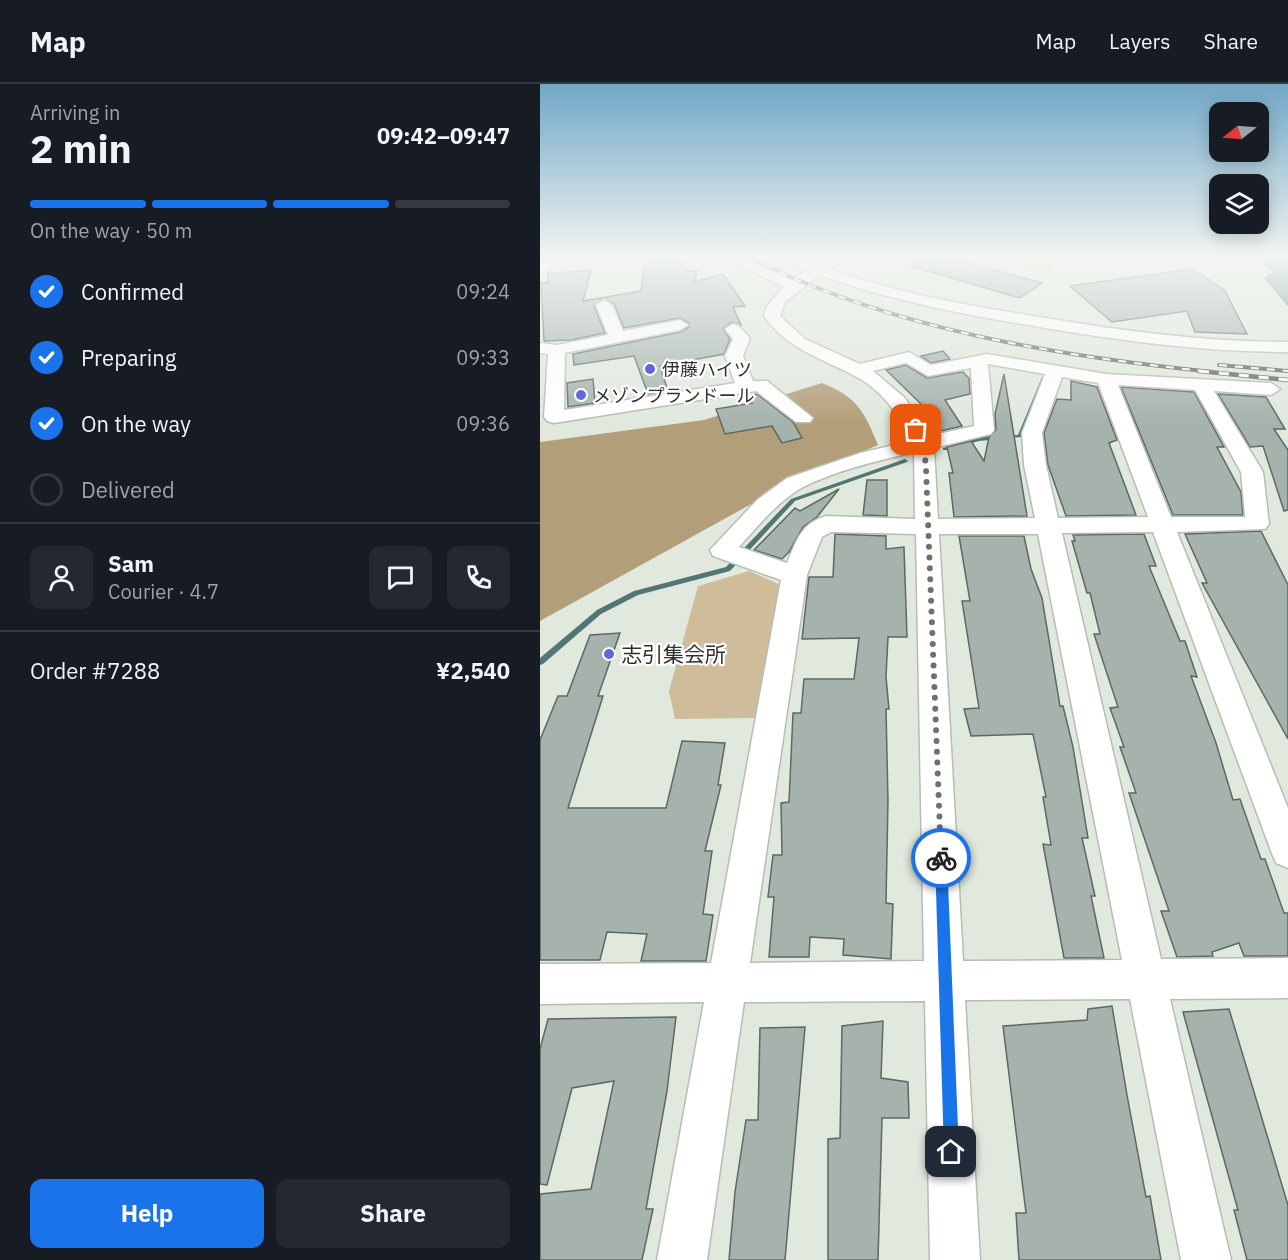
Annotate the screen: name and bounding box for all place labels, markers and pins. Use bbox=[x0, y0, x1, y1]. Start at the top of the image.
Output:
place label: 伊藤ハイツ bbox=[662, 358, 752, 381]
marker: 伊藤ハイツ bbox=[643, 362, 657, 376]
place label: メゾンプランドール bbox=[593, 384, 754, 407]
marker: メゾンプランドール bbox=[574, 388, 588, 402]
pin bbox=[890, 404, 941, 455]
place label: 志引集会所 bbox=[621, 640, 726, 668]
marker: 志引集会所 bbox=[602, 647, 616, 661]
pin bbox=[925, 1126, 976, 1177]

